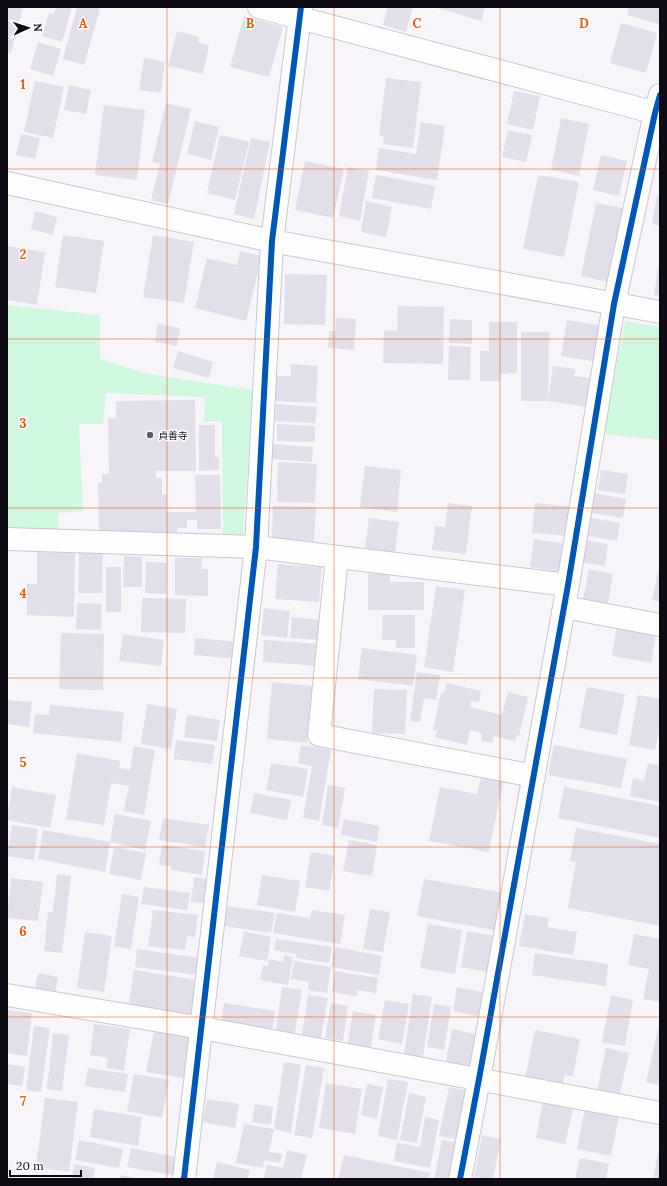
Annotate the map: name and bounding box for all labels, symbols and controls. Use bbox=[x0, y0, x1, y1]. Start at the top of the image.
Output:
north arrow bbox=[8, 8, 48, 48]
text: A bbox=[79, 15, 88, 32]
text: B bbox=[246, 15, 255, 32]
text: C bbox=[413, 15, 422, 32]
text: D bbox=[579, 15, 589, 32]
text: N bbox=[31, 23, 45, 33]
text: 1 bbox=[20, 76, 26, 93]
text: 2 bbox=[20, 246, 27, 263]
text: 3 bbox=[19, 415, 27, 432]
place label: 貞善寺 bbox=[158, 429, 188, 442]
marker: 貞善寺 bbox=[145, 430, 155, 440]
text: 4 bbox=[19, 585, 27, 602]
text: 5 bbox=[19, 754, 27, 771]
text: 6 bbox=[19, 923, 27, 940]
text: 7 bbox=[20, 1093, 26, 1110]
scale bar bbox=[10, 1152, 81, 1178]
text: 20 m bbox=[16, 1158, 44, 1173]

